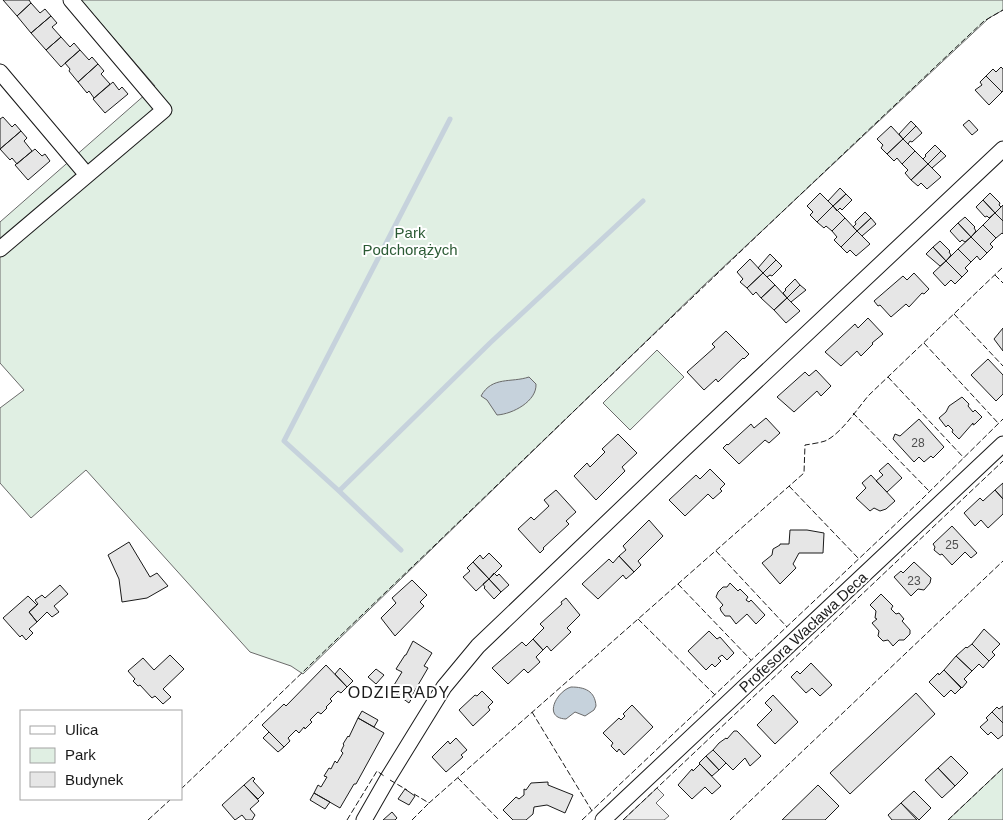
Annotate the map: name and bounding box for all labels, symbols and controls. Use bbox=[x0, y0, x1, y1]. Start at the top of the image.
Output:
park label: Park Podchorążych bbox=[362, 224, 458, 258]
house number: 28 bbox=[911, 436, 925, 450]
house number: 25 bbox=[945, 538, 959, 552]
street label: Profesora Wacława Deca bbox=[736, 568, 871, 696]
house number: 23 bbox=[907, 574, 921, 588]
district label: ODZIERADY bbox=[348, 684, 450, 701]
legend bbox=[20, 710, 182, 800]
text: Ulica bbox=[65, 721, 99, 738]
text: Park bbox=[65, 746, 96, 763]
text: Budynek bbox=[65, 771, 124, 788]

